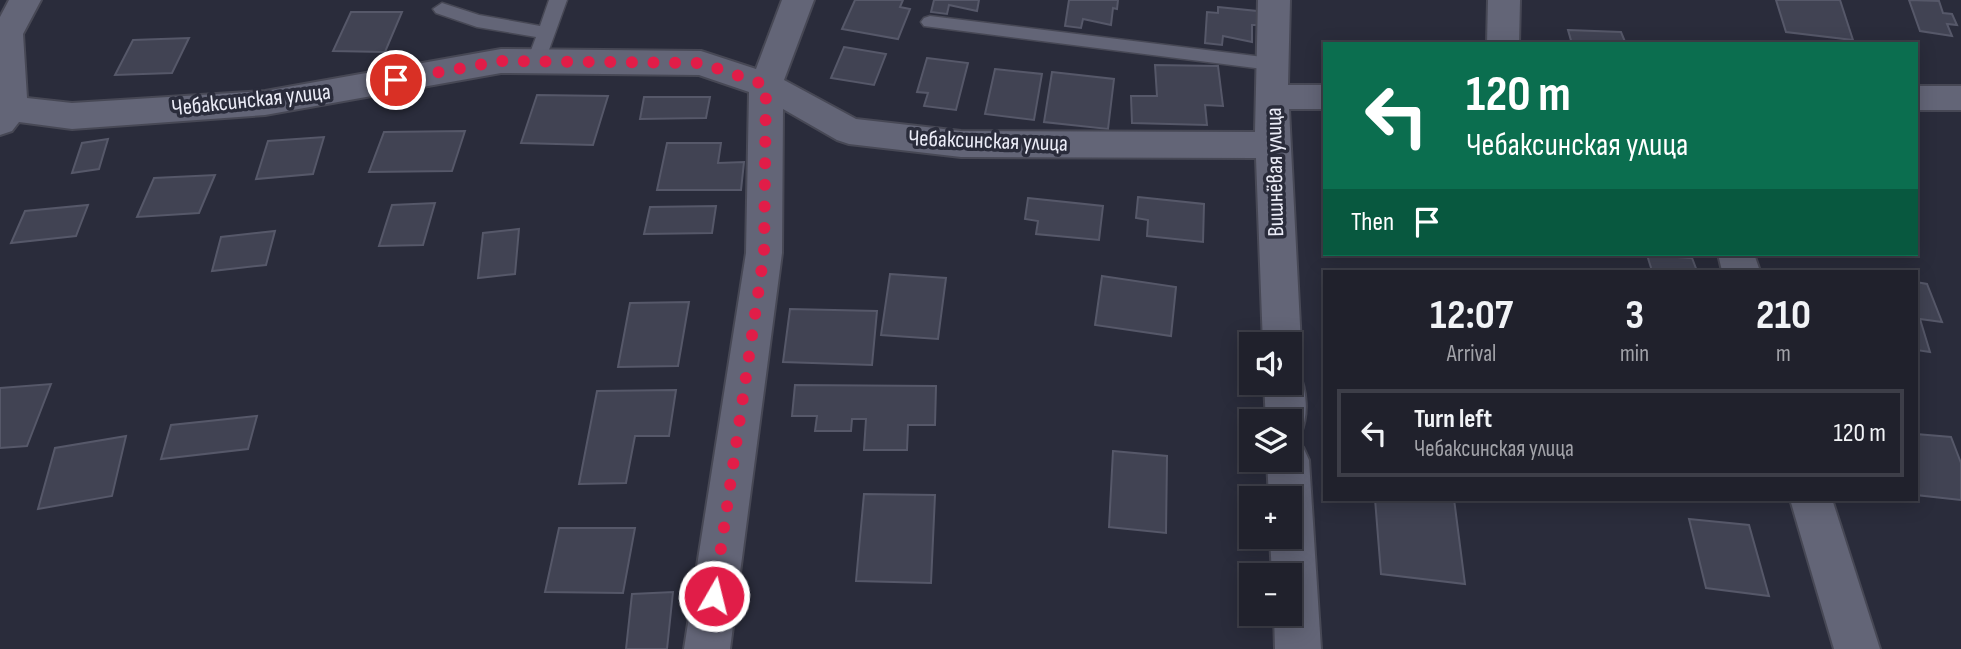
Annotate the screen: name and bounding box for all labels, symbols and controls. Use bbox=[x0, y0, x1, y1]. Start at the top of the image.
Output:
pin bbox=[366, 50, 426, 110]
icon: arrive bbox=[377, 61, 415, 99]
text: 120 m bbox=[1466, 66, 1571, 125]
icon: left bbox=[1351, 70, 1442, 161]
street label: Чебаксинская улица bbox=[170, 78, 332, 122]
street label: Вишнёвая улица bbox=[1260, 107, 1290, 237]
street label: Чебаксинская улица bbox=[908, 124, 1068, 158]
text: Чебаксинская улица bbox=[1466, 126, 1688, 165]
icon: arrive bbox=[1408, 203, 1446, 241]
text: Then bbox=[1351, 207, 1394, 238]
text: 12:07 bbox=[1430, 290, 1513, 341]
text: 3 bbox=[1625, 290, 1644, 341]
text: 210 bbox=[1756, 290, 1811, 341]
map controls bbox=[1239, 332, 1302, 626]
button: sound bbox=[1239, 332, 1302, 395]
text: Arrival bbox=[1447, 340, 1496, 368]
text: min bbox=[1620, 340, 1649, 368]
text: m bbox=[1776, 340, 1791, 368]
text: Turn left bbox=[1414, 404, 1492, 435]
button: layers bbox=[1239, 409, 1302, 472]
icon: left bbox=[1355, 414, 1393, 452]
text: 120 m bbox=[1833, 418, 1886, 449]
text: Чебаксинская улица bbox=[1414, 435, 1574, 463]
button: + bbox=[1239, 486, 1302, 549]
position arrow bbox=[677, 559, 751, 633]
button: − bbox=[1239, 563, 1302, 626]

